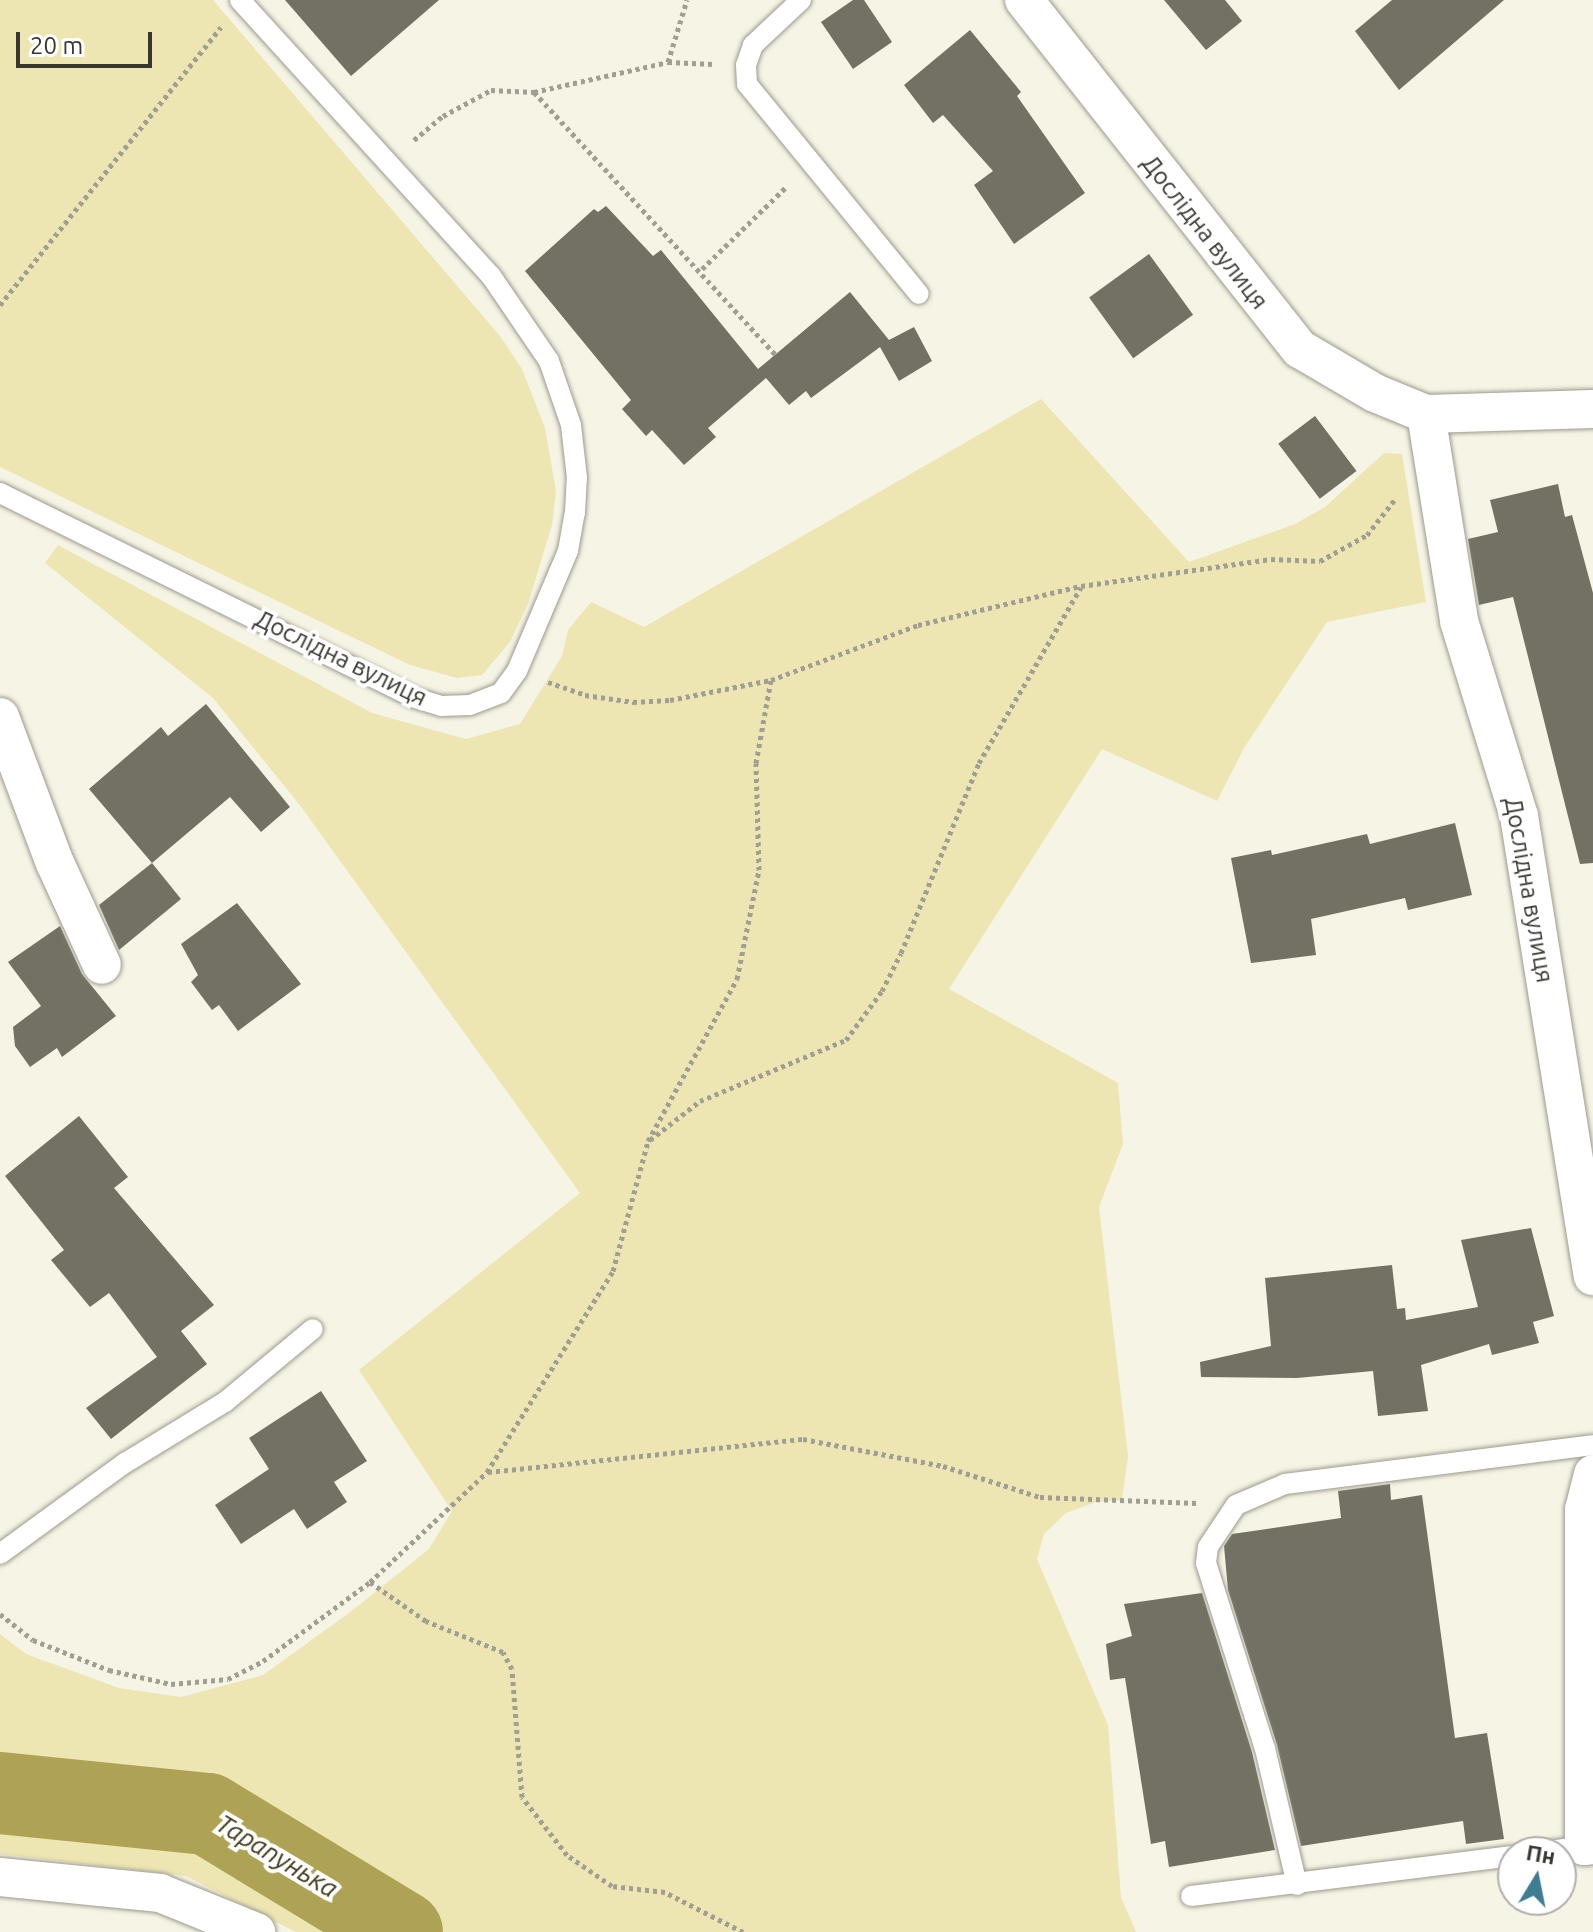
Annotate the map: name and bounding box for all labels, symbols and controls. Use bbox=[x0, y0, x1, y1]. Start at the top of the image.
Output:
scale bar bbox=[20, 16, 156, 66]
text: 20 m bbox=[30, 32, 83, 59]
street label: Дослідна вулиця bbox=[1136, 149, 1274, 315]
street label: Дослідна вулиця bbox=[250, 604, 432, 712]
street label: Дослідна вулиця bbox=[1499, 795, 1559, 985]
water label: Тарапунька bbox=[211, 1808, 343, 1904]
north arrow bbox=[1497, 1836, 1577, 1916]
text: Пн bbox=[1525, 1839, 1557, 1869]

